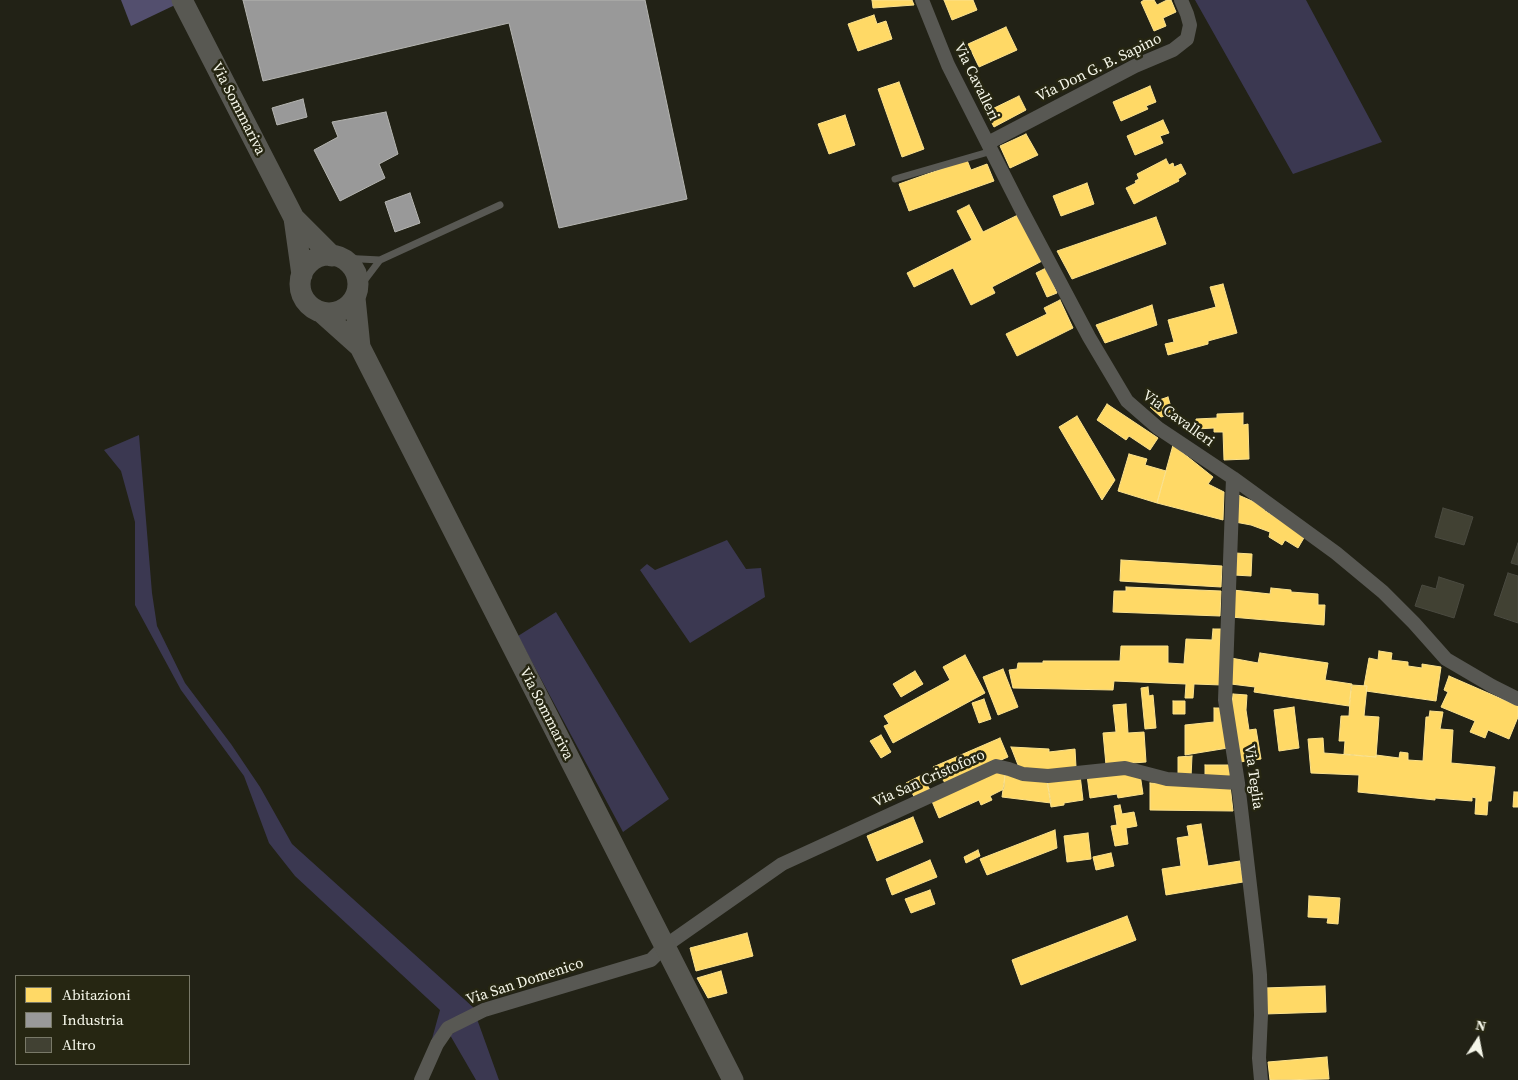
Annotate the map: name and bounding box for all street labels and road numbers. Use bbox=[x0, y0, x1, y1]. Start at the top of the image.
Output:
street label: Via Don G. B. Sapino bbox=[1033, 30, 1165, 106]
street label: Via Cavalleri bbox=[949, 40, 1003, 124]
street label: Via Sommariva bbox=[207, 60, 269, 158]
street label: Via Cavalleri bbox=[1139, 387, 1217, 451]
street label: Via Sommariva bbox=[515, 665, 577, 763]
street label: Via Teglia bbox=[1240, 744, 1266, 810]
street label: Via San Cristoforo bbox=[870, 746, 988, 812]
street label: Via San Domenico bbox=[464, 955, 586, 1009]

